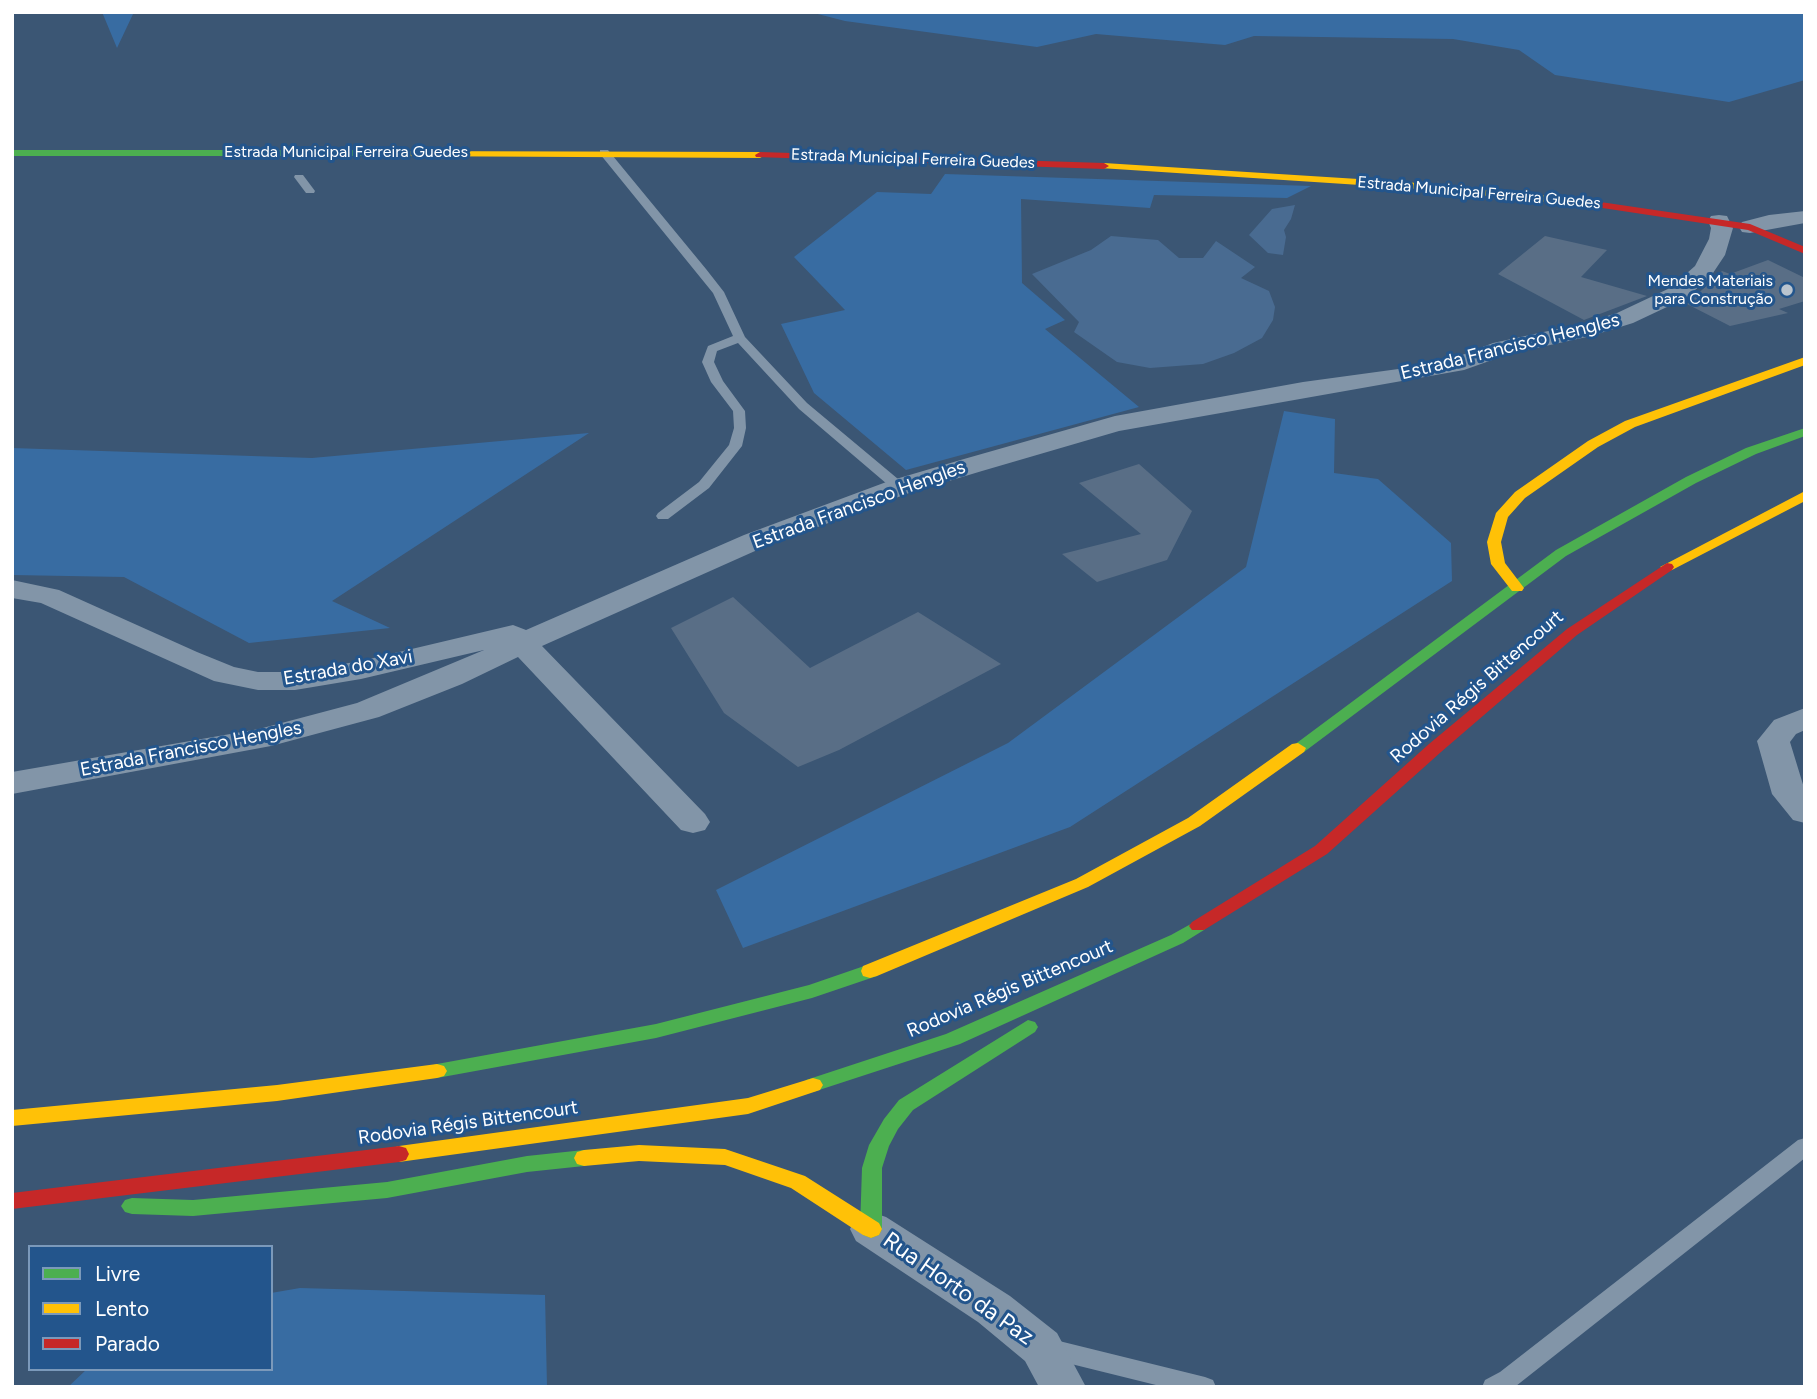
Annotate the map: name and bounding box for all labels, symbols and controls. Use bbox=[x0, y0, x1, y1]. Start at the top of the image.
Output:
street label: Estrada Municipal Ferreira Guedes bbox=[224, 142, 468, 162]
street label: Estrada Municipal Ferreira Guedes bbox=[791, 145, 1035, 173]
street label: Estrada Municipal Ferreira Guedes bbox=[1357, 173, 1601, 213]
place label: Mendes Materiais para Construção bbox=[1647, 271, 1773, 309]
marker: Mendes Materiais para Construção bbox=[1779, 282, 1795, 298]
street label: Estrada Francisco Hengles bbox=[1398, 309, 1622, 385]
street label: Estrada Francisco Hengles bbox=[749, 456, 969, 554]
street label: Rodovia Régis Bittencourt bbox=[1386, 606, 1568, 768]
street label: Estrada do Xavi bbox=[282, 645, 414, 691]
street label: Estrada Francisco Hengles bbox=[78, 716, 304, 782]
street label: Rodovia Régis Bittencourt bbox=[904, 935, 1116, 1043]
street label: Rodovia Régis Bittencourt bbox=[357, 1096, 579, 1150]
street label: Rua Horto da Paz bbox=[877, 1227, 1039, 1351]
legend bbox=[28, 1245, 273, 1371]
text: Livre bbox=[95, 1261, 140, 1286]
text: Lento bbox=[95, 1296, 149, 1321]
text: Parado bbox=[95, 1331, 160, 1356]

